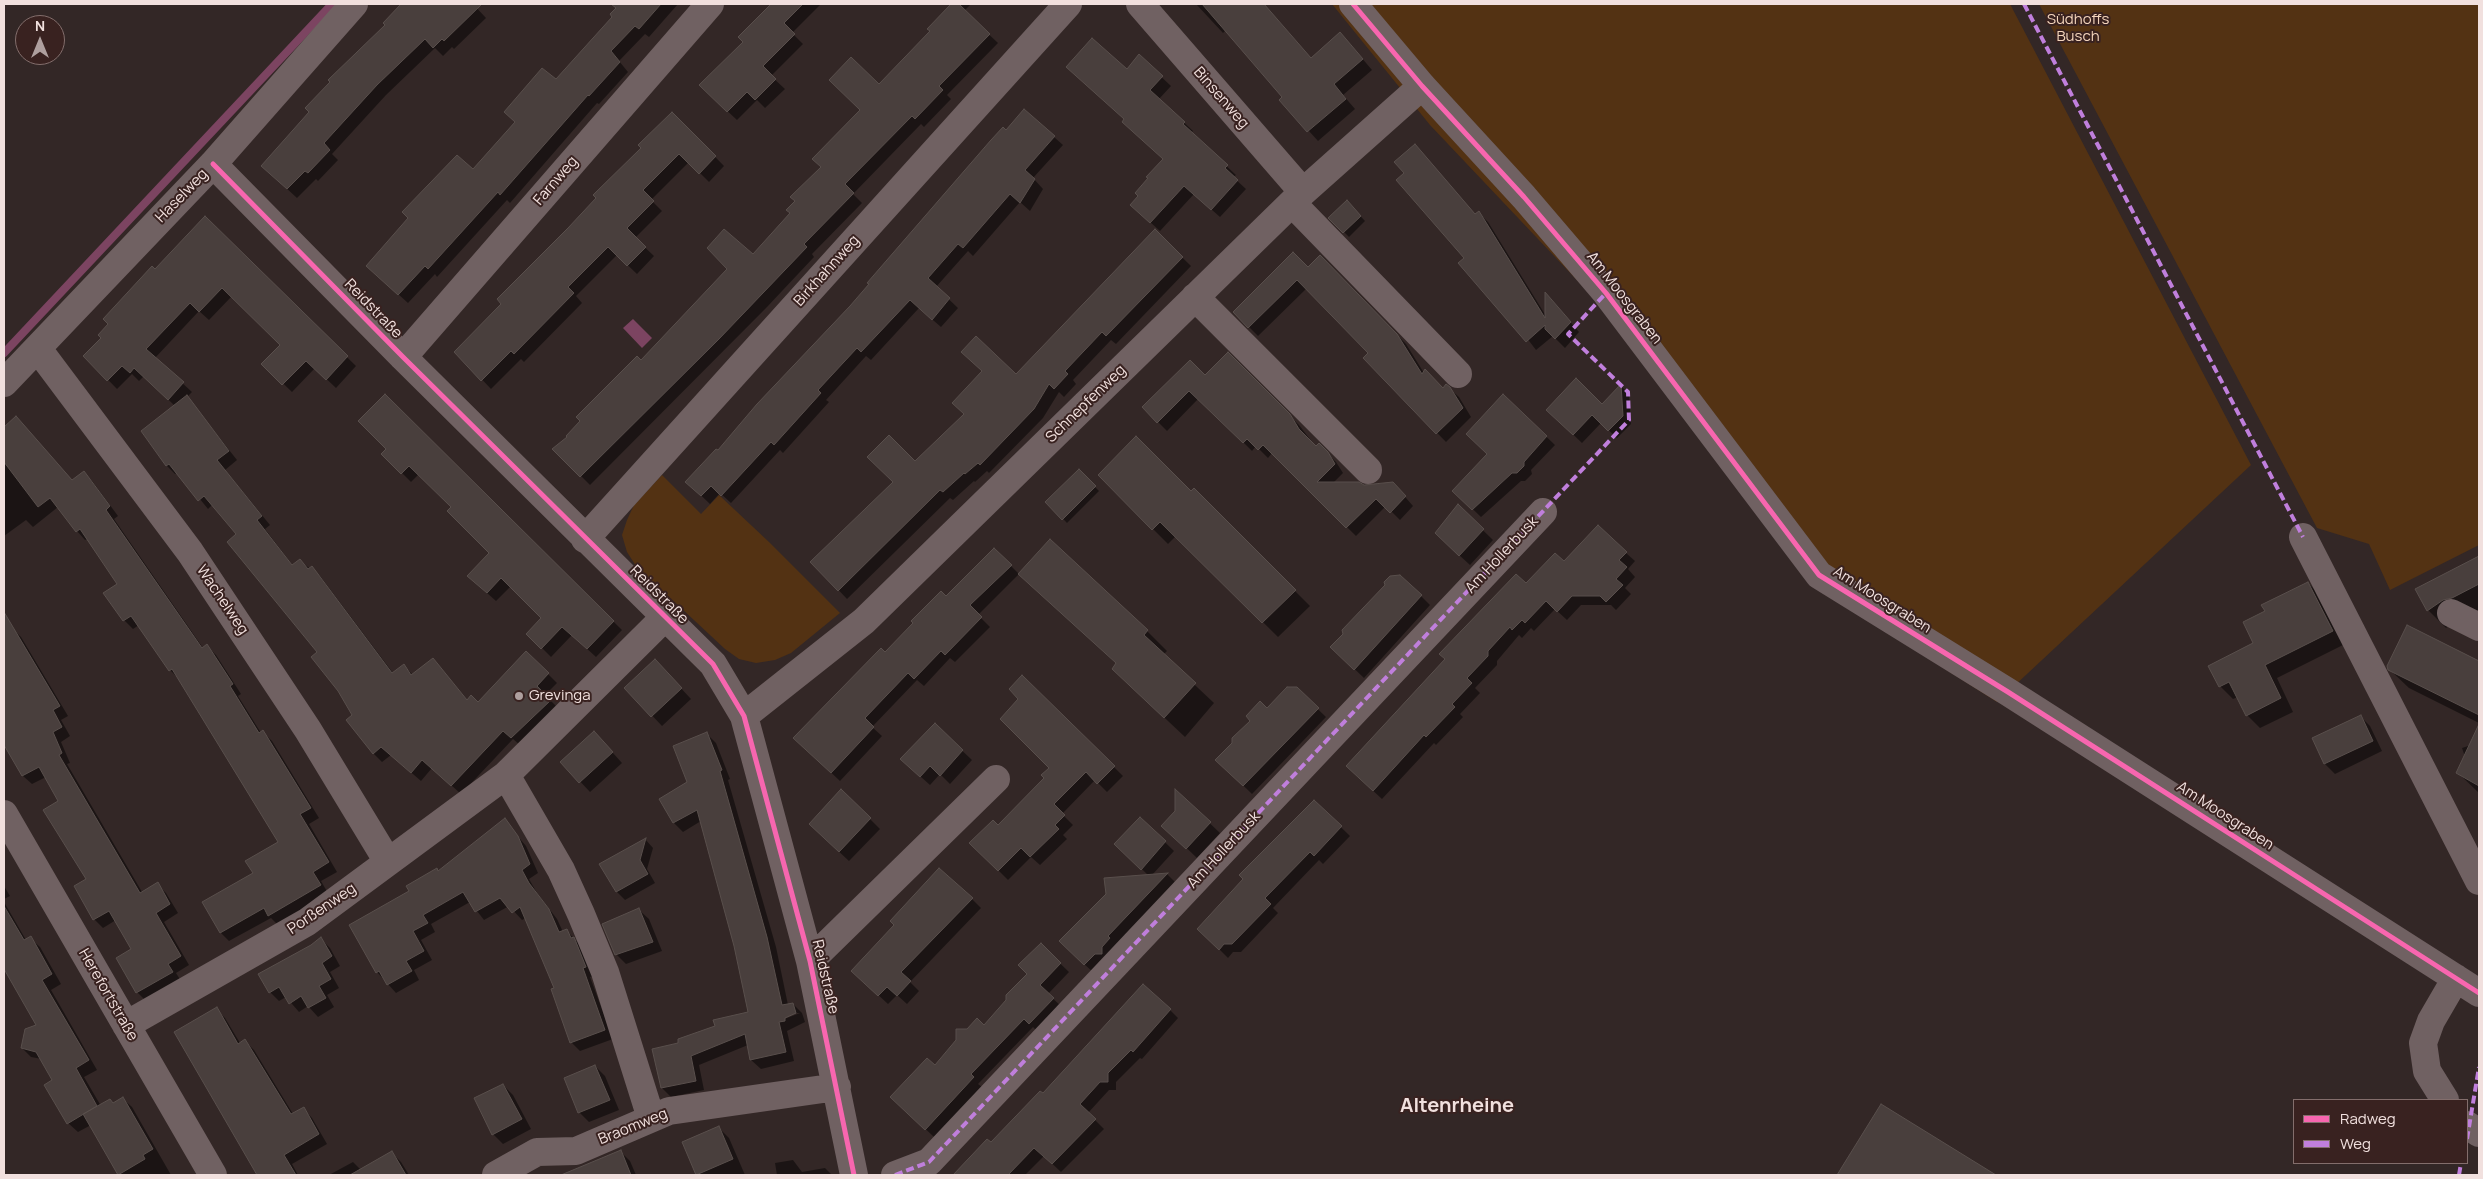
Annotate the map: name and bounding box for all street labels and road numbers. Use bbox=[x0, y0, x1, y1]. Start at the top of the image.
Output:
street label: Binsenweg bbox=[1189, 63, 1253, 133]
street label: Farnweg bbox=[530, 153, 582, 209]
street label: Haselweg bbox=[152, 165, 212, 227]
street label: Birkhahnweg bbox=[790, 232, 864, 310]
street label: Am Moosgraben bbox=[1582, 248, 1666, 348]
street label: Reidstraße bbox=[340, 276, 406, 342]
street label: Schnepfenweg bbox=[1042, 361, 1130, 447]
street label: Am Hollerbusk bbox=[1462, 513, 1542, 597]
street label: Wachelweg bbox=[192, 562, 252, 638]
street label: Reidstraße bbox=[626, 562, 692, 628]
street label: Am Moosgraben bbox=[1830, 563, 1934, 637]
street label: Am Moosgraben bbox=[2173, 778, 2277, 854]
street label: Am Hollerbusk bbox=[1184, 808, 1264, 892]
street label: Porßenweg bbox=[284, 880, 360, 938]
street label: Reidstraße bbox=[808, 938, 842, 1016]
street label: Herefortstraße bbox=[74, 946, 142, 1044]
street label: Braomweg bbox=[596, 1105, 670, 1149]

